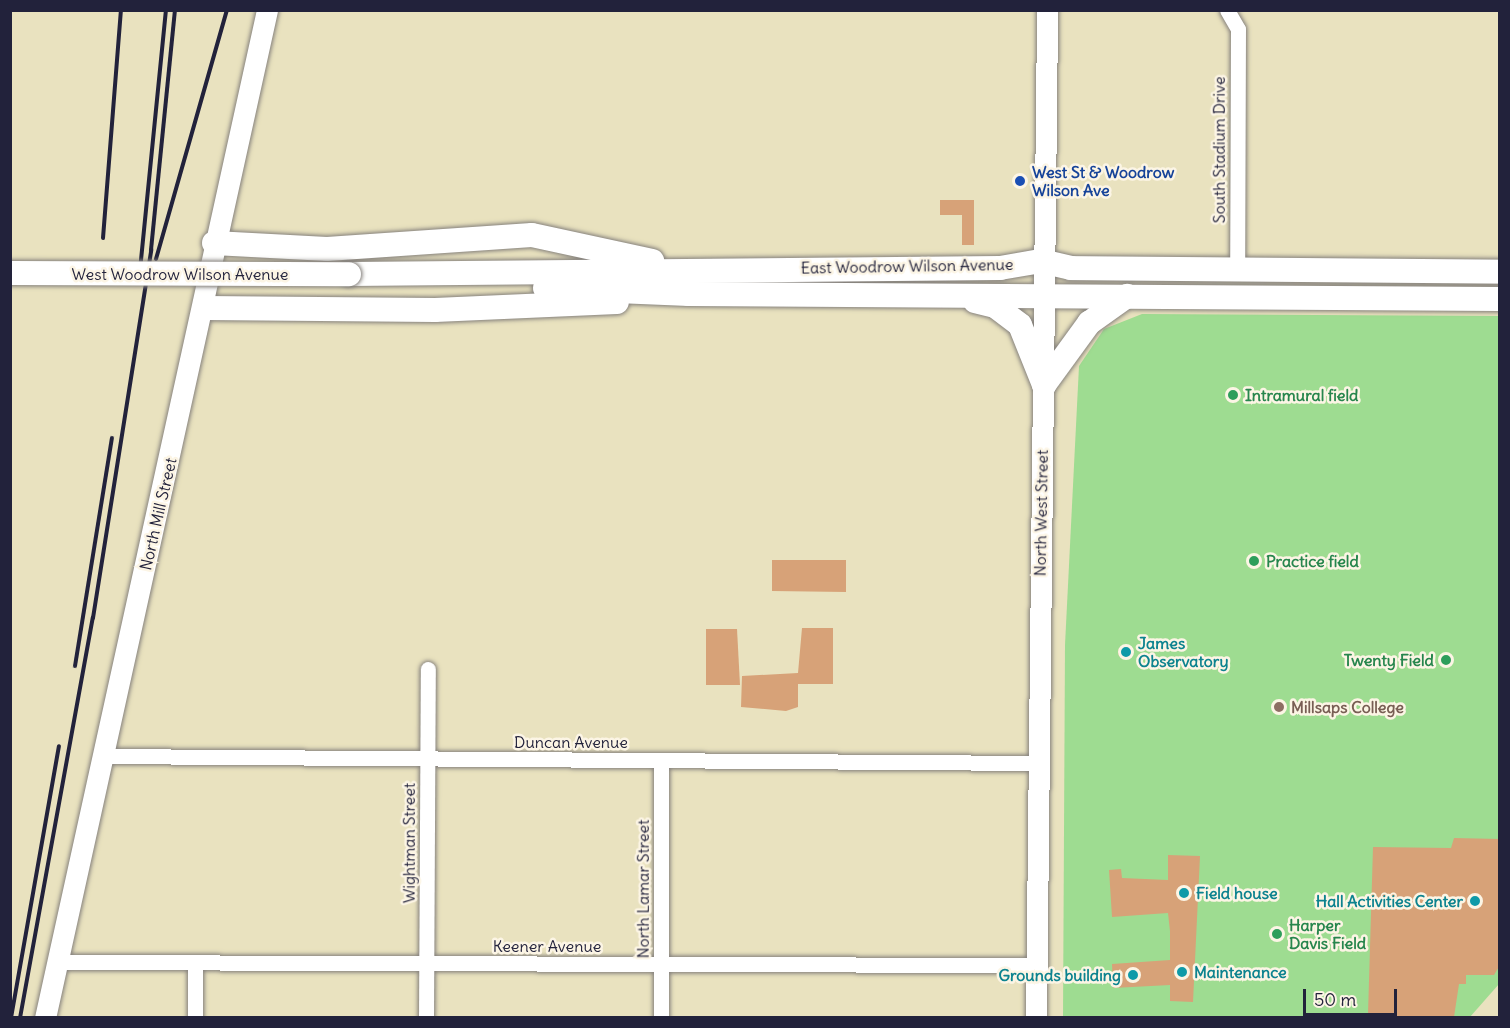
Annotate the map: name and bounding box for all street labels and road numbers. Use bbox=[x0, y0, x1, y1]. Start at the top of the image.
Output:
street label: South Stadium Drive bbox=[1209, 77, 1229, 223]
street label: East Woodrow Wilson Avenue bbox=[801, 255, 1013, 277]
street label: West Woodrow Wilson Avenue bbox=[72, 264, 288, 284]
street label: North West Street bbox=[1030, 450, 1052, 576]
street label: North Mill Street bbox=[136, 456, 180, 572]
street label: Duncan Avenue bbox=[514, 732, 628, 752]
street label: Wightman Street bbox=[399, 783, 419, 903]
street label: North Lamar Street bbox=[633, 820, 653, 958]
street label: Keener Avenue bbox=[493, 936, 601, 956]

